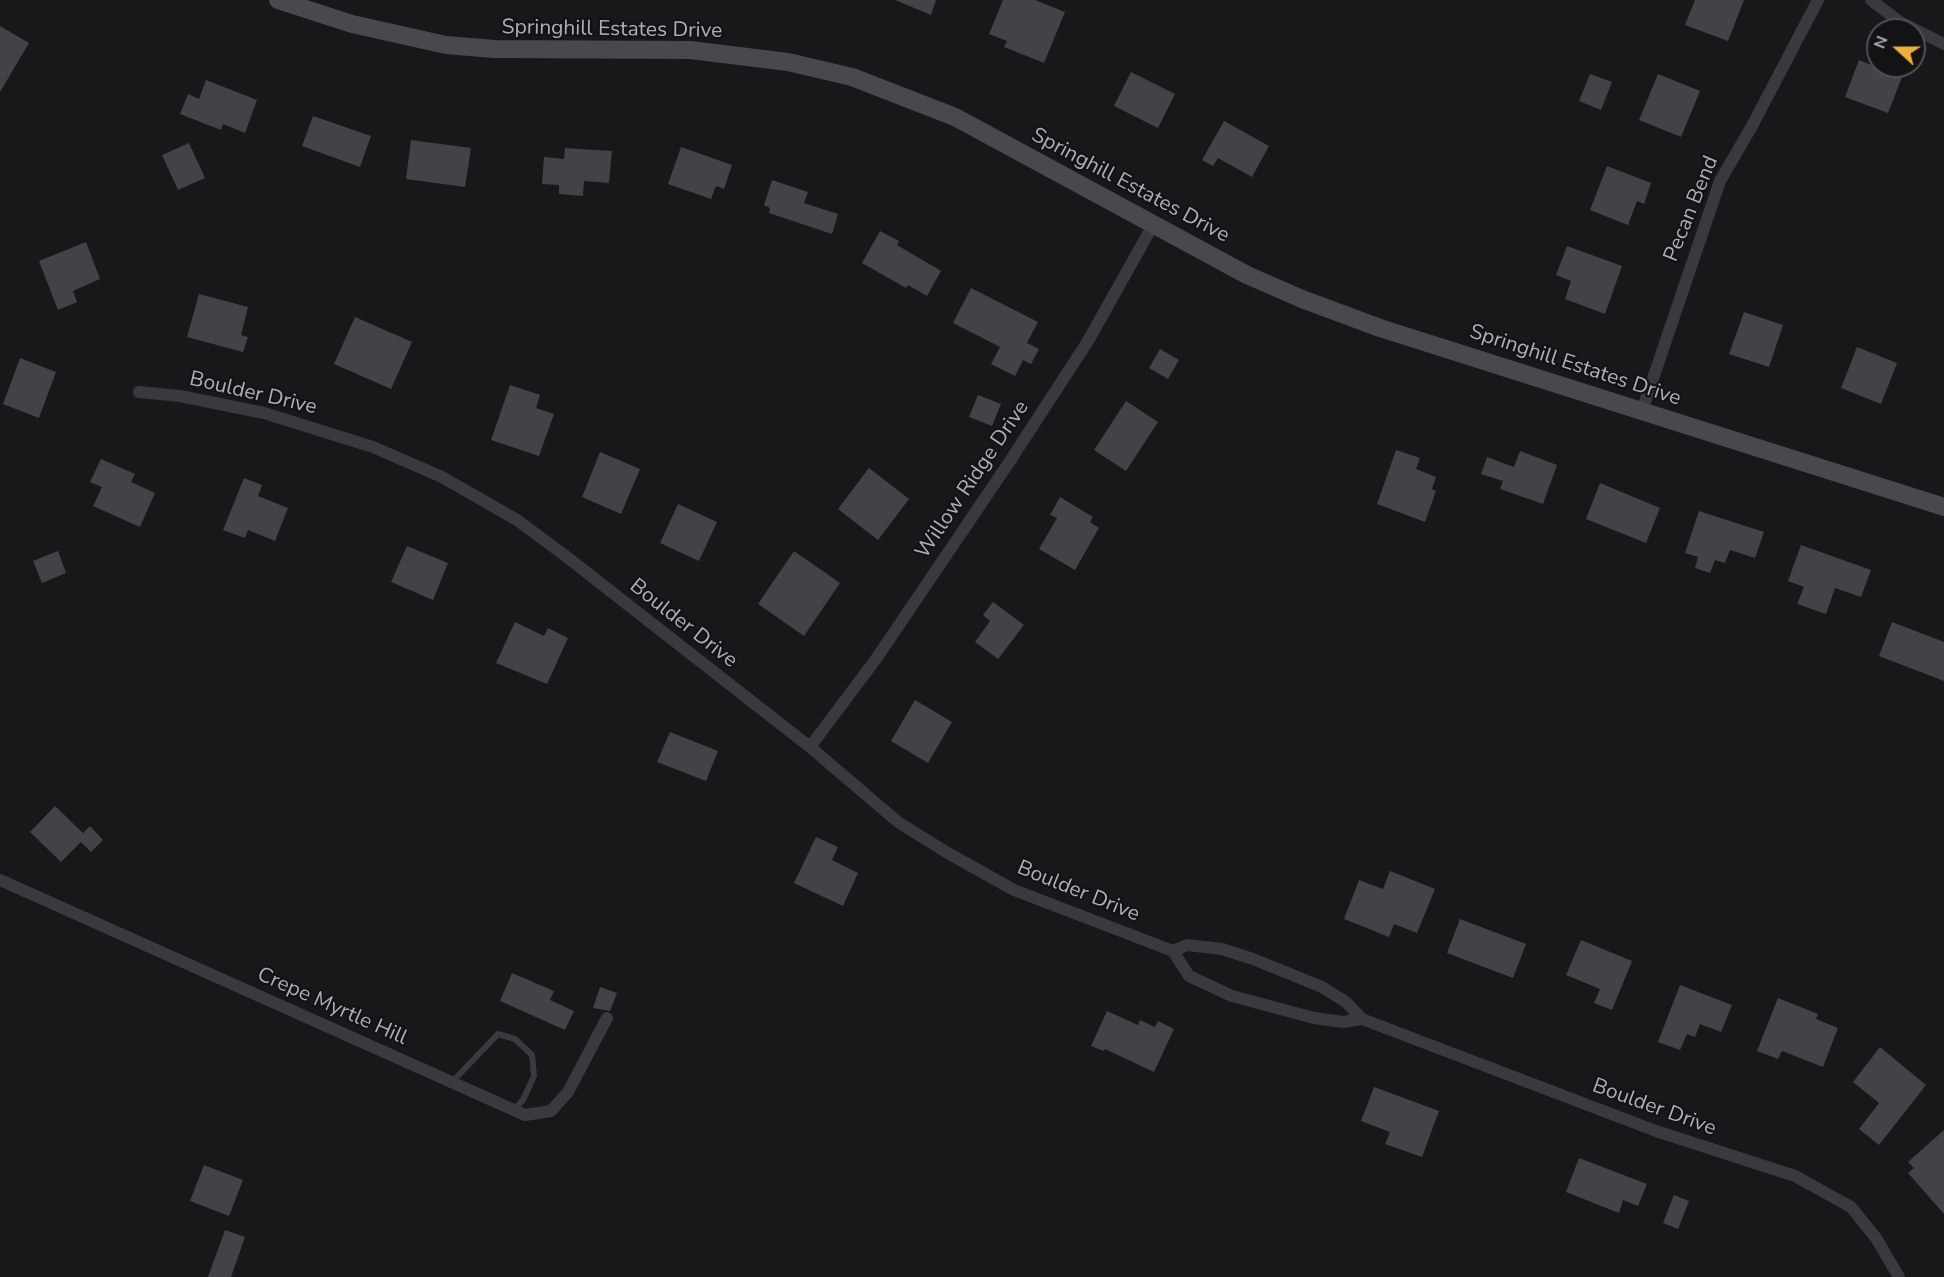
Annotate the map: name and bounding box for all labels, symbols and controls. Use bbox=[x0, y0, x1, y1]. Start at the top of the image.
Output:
street label: Springhill Estates Drive bbox=[501, 15, 723, 45]
north arrow bbox=[1866, 18, 1926, 78]
text: N bbox=[1869, 33, 1893, 52]
street label: Springhill Estates Drive bbox=[1027, 123, 1233, 249]
street label: Pecan Bend bbox=[1659, 153, 1725, 265]
street label: Springhill Estates Drive bbox=[1466, 320, 1684, 412]
street label: Boulder Drive bbox=[187, 367, 319, 421]
street label: Willow Ridge Drive bbox=[911, 396, 1035, 564]
street label: Boulder Drive bbox=[624, 574, 742, 674]
street label: Boulder Drive bbox=[1013, 856, 1143, 928]
street label: Crepe Myrtle Hill bbox=[253, 963, 411, 1051]
street label: Boulder Drive bbox=[1589, 1074, 1719, 1142]

